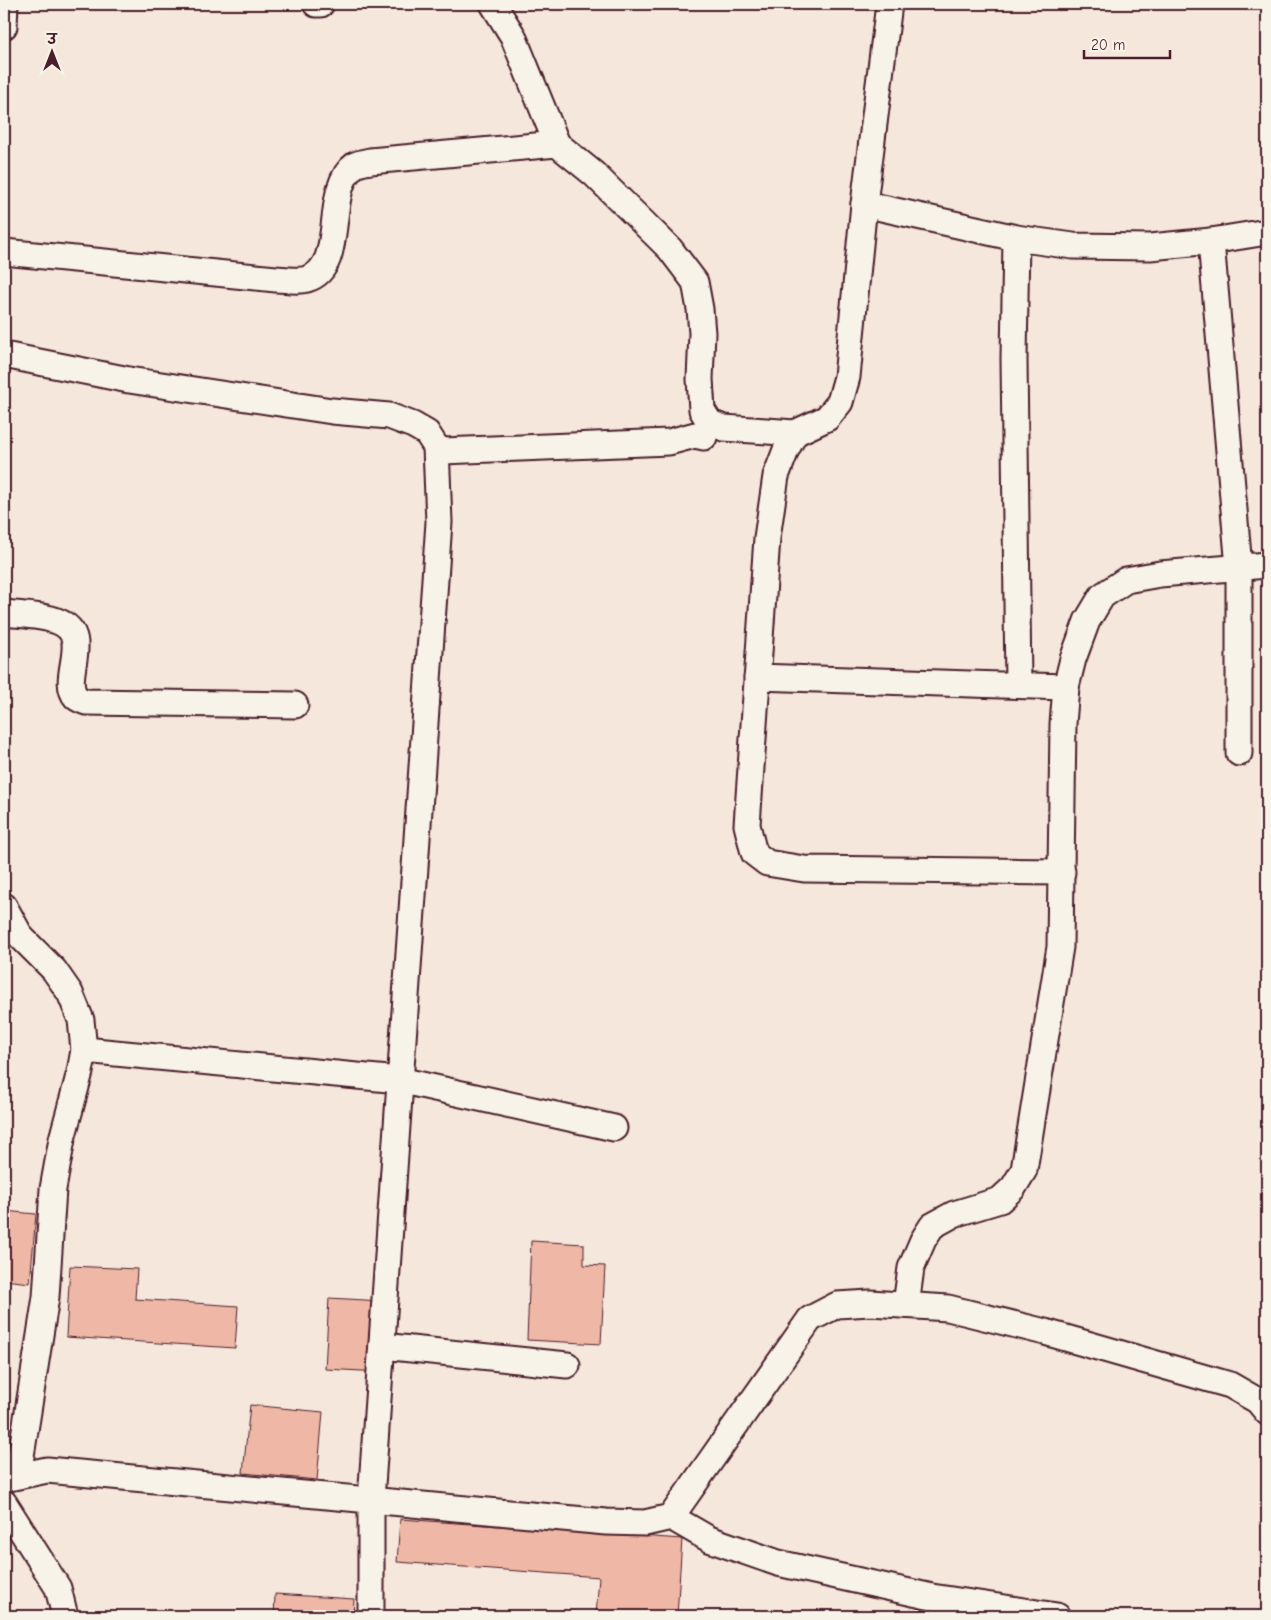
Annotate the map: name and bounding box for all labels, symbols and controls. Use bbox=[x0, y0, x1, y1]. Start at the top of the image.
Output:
north arrow bbox=[28, 28, 78, 78]
scale bar bbox=[1084, 28, 1170, 60]
text: उ bbox=[45, 31, 58, 48]
text: 20 m bbox=[1091, 36, 1125, 54]

